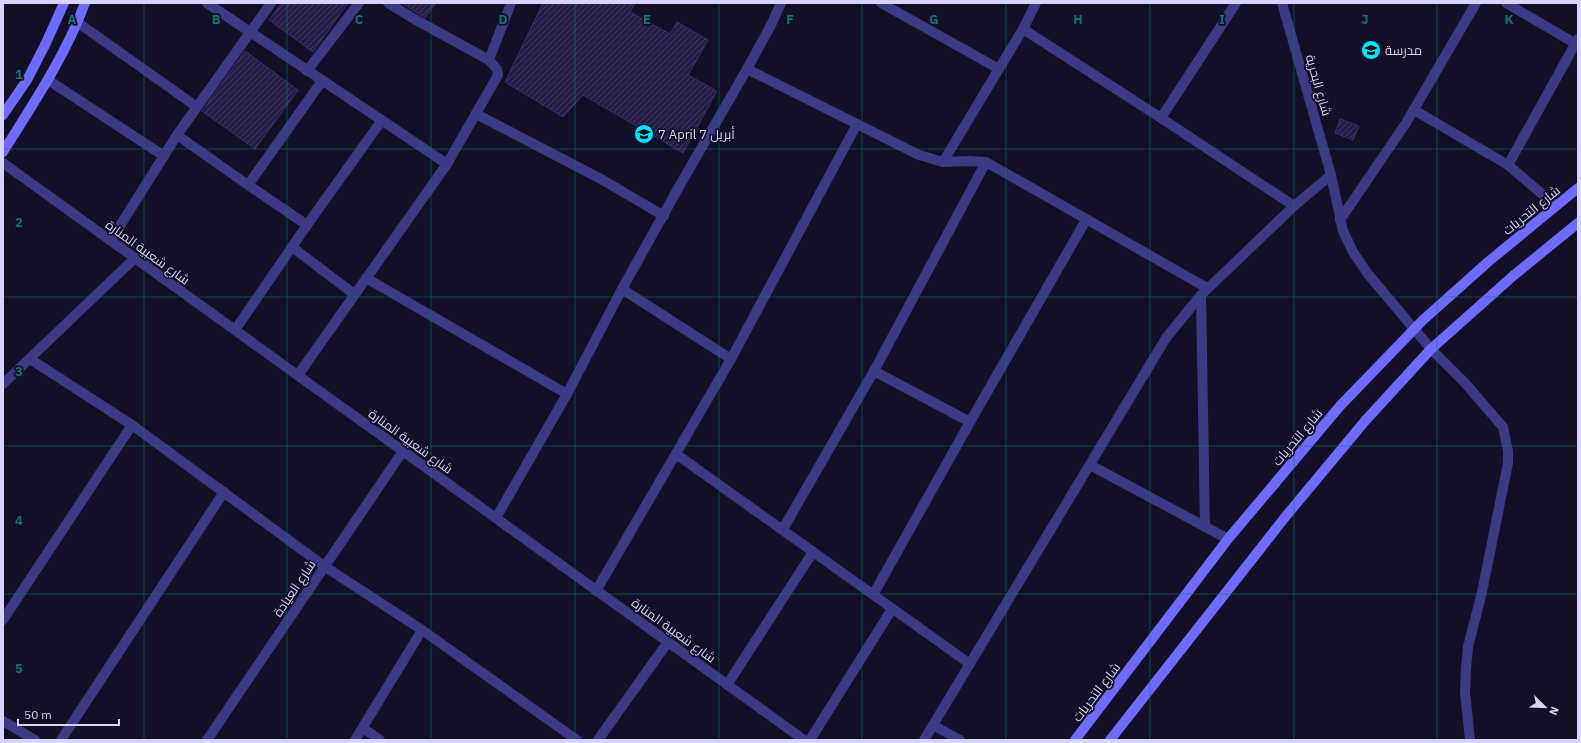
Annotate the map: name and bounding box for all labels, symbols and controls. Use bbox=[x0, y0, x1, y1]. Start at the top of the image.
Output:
text: A bbox=[68, 11, 77, 28]
text: B bbox=[212, 11, 221, 28]
text: C bbox=[355, 11, 364, 28]
text: D bbox=[498, 11, 508, 28]
text: E bbox=[643, 11, 651, 28]
text: F bbox=[786, 11, 794, 28]
text: G bbox=[929, 11, 939, 28]
text: H bbox=[1073, 11, 1083, 28]
text: I bbox=[1219, 11, 1225, 28]
text: J bbox=[1361, 11, 1369, 28]
text: K bbox=[1504, 11, 1514, 28]
school or university icon: مدرسة bbox=[1360, 39, 1382, 61]
place label: مدرسة bbox=[1385, 42, 1422, 59]
street label: شارع البحرية bbox=[1302, 53, 1335, 118]
text: 1 bbox=[15, 66, 23, 83]
school or university icon: 7 April 7 أبريل bbox=[633, 123, 655, 145]
place label: 7 April 7 أبريل bbox=[658, 126, 735, 143]
street label: شارع التحريات bbox=[1499, 182, 1564, 239]
text: 2 bbox=[15, 214, 23, 231]
street label: شارع شعبية المنارة bbox=[102, 216, 193, 289]
text: 3 bbox=[15, 363, 23, 380]
street label: شارع شعبية المنارة bbox=[365, 405, 456, 478]
street label: شارع التحريات bbox=[1269, 405, 1326, 469]
text: 4 bbox=[15, 512, 23, 529]
street label: شارع العيادة bbox=[269, 557, 320, 620]
street label: شارع شعبية المنارة bbox=[628, 594, 719, 667]
street label: شارع التحريات bbox=[1069, 659, 1124, 725]
text: 5 bbox=[15, 660, 23, 677]
north arrow bbox=[1525, 687, 1565, 727]
scale bar bbox=[18, 701, 119, 727]
text: N bbox=[1546, 705, 1562, 717]
text: 50 m bbox=[24, 707, 52, 722]

